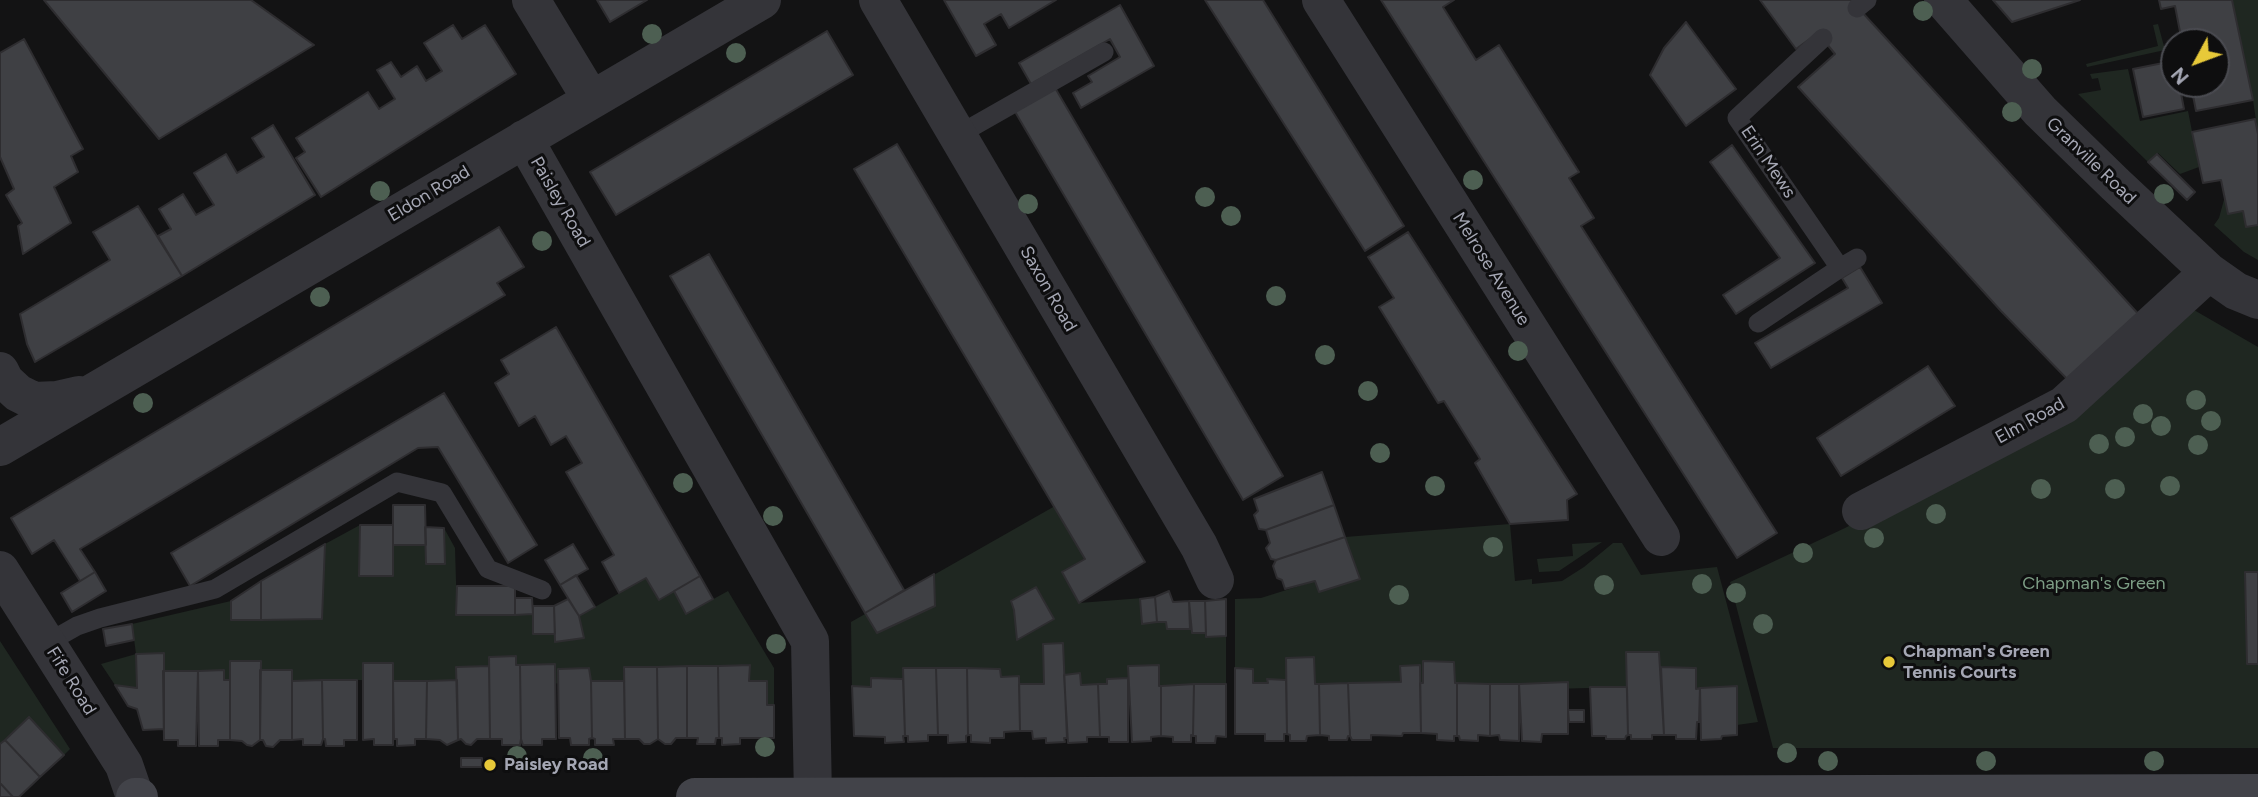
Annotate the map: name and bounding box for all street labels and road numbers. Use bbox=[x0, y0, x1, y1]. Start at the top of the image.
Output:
street label: Granville Road bbox=[2042, 113, 2140, 209]
street label: Erin Mews bbox=[1736, 122, 1800, 202]
street label: Paisley Road bbox=[525, 153, 595, 251]
street label: Eldon Road bbox=[384, 161, 474, 227]
street label: Melrose Avenue bbox=[1448, 209, 1534, 329]
street label: Saxon Road bbox=[1015, 242, 1081, 336]
street label: Elm Road bbox=[1992, 393, 2068, 449]
street label: Fife Road bbox=[42, 643, 100, 719]

